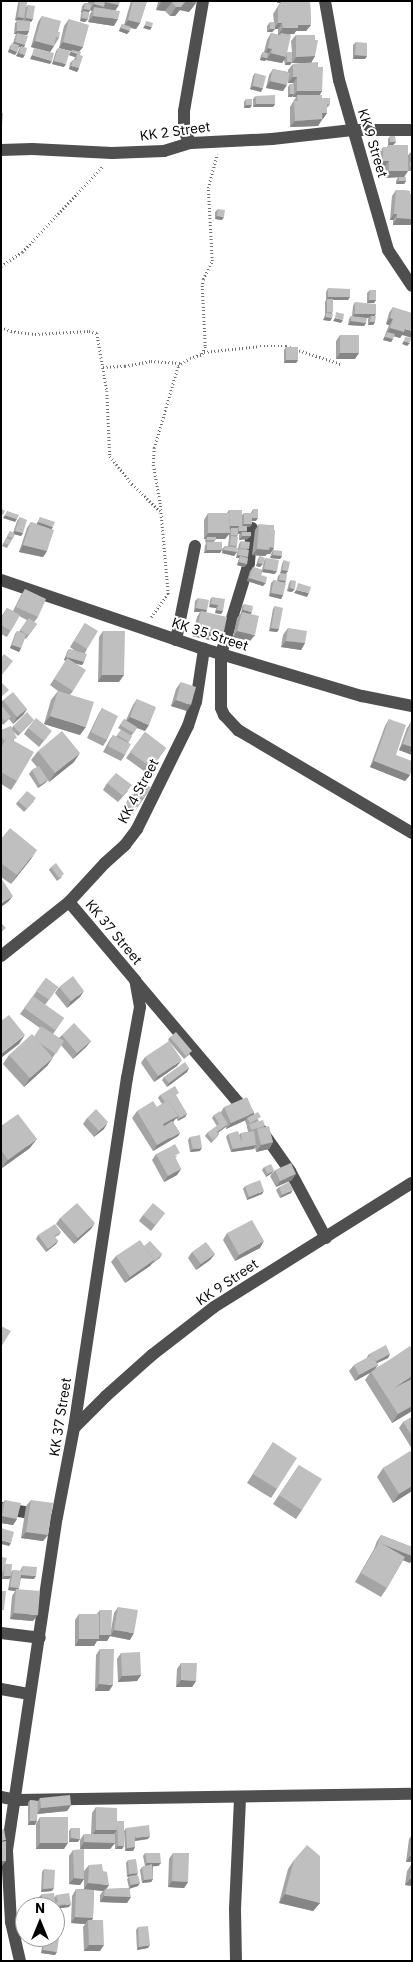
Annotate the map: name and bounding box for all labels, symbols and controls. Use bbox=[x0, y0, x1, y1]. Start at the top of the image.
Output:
street label: KK 9 Street bbox=[355, 107, 391, 179]
street label: KK 2 Street bbox=[139, 118, 211, 144]
street label: KK 35 Street bbox=[170, 614, 250, 654]
street label: KK 4 Street bbox=[114, 756, 162, 826]
street label: KK 37 Street bbox=[82, 896, 146, 968]
street label: KK 9 Street bbox=[193, 1255, 261, 1309]
street label: KK 37 Street bbox=[45, 1376, 75, 1458]
north arrow bbox=[15, 1897, 65, 1947]
text: N bbox=[35, 1899, 45, 1917]

